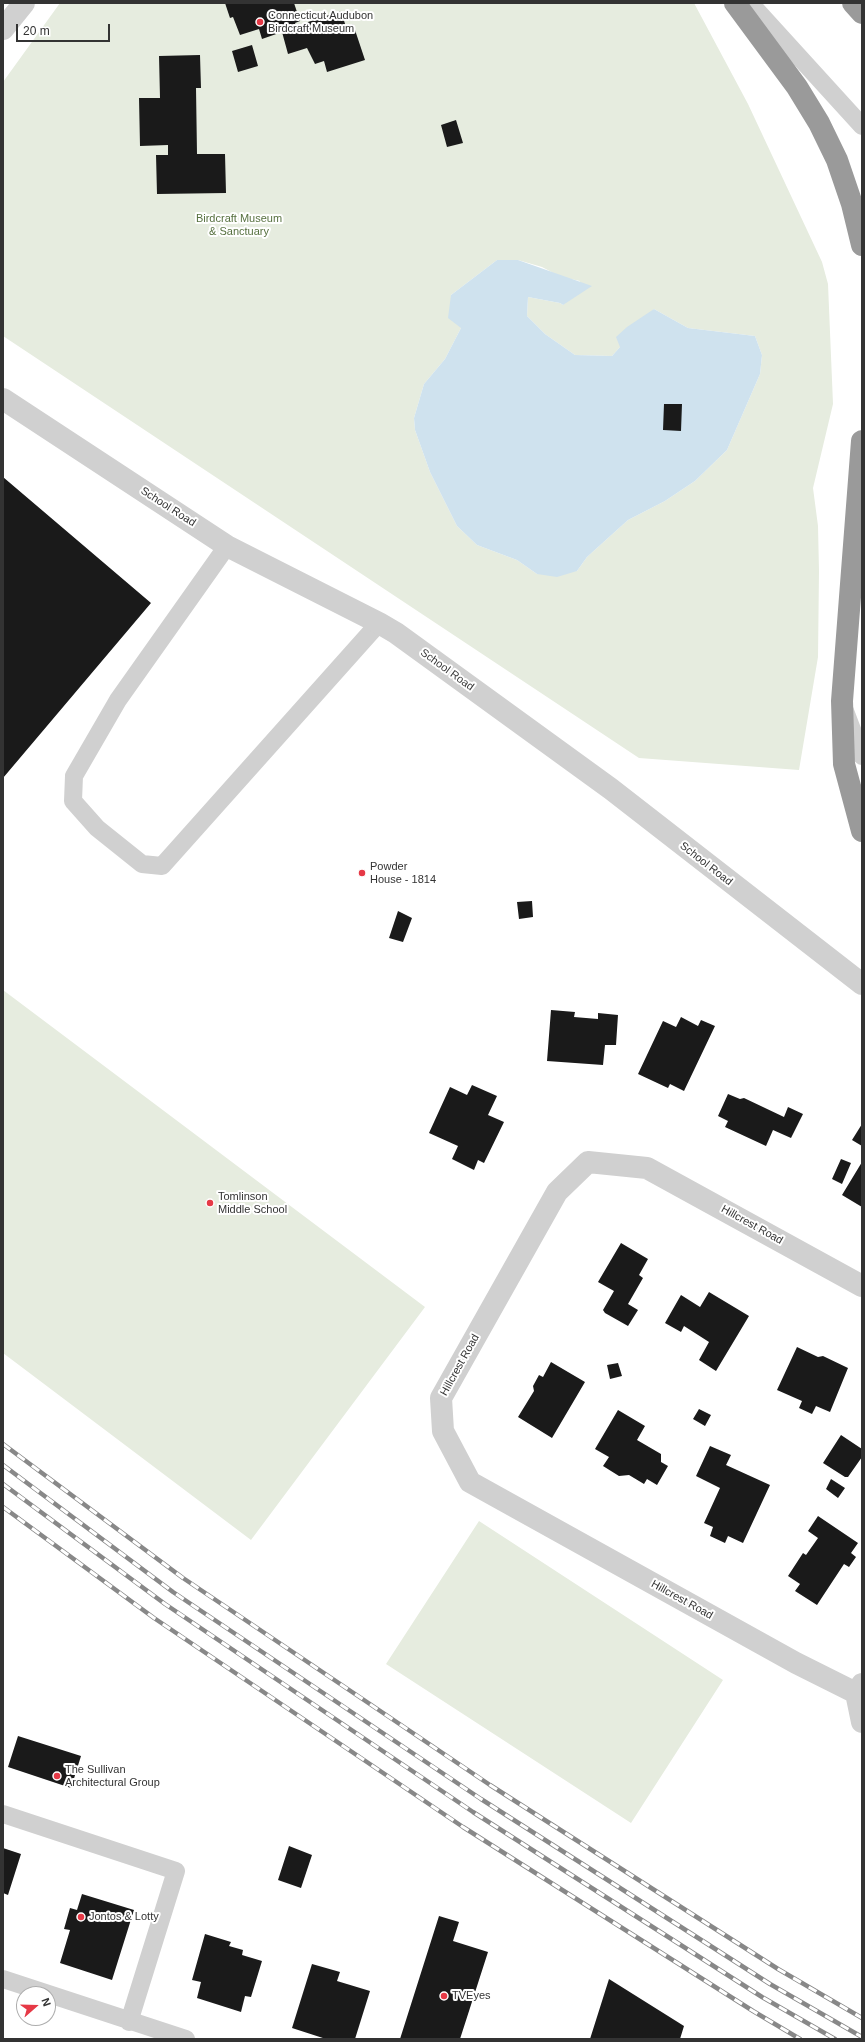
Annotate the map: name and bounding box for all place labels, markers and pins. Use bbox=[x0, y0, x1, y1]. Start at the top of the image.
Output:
place label: Connecticut Audubon Birdcraft Museum bbox=[268, 9, 373, 35]
marker: Connecticut Audubon Birdcraft Museum bbox=[255, 17, 265, 27]
place label: Powder House - 1814 bbox=[370, 860, 436, 886]
marker: Powder House - 1814 bbox=[357, 868, 367, 878]
place label: Tomlinson Middle School bbox=[218, 1190, 287, 1216]
marker: Tomlinson Middle School bbox=[205, 1198, 215, 1208]
place label: The Sullivan Architectural Group bbox=[65, 1763, 160, 1789]
marker: The Sullivan Architectural Group bbox=[52, 1771, 62, 1781]
place label: Jontos & Lotty bbox=[89, 1910, 159, 1924]
marker: Jontos & Lotty bbox=[76, 1912, 86, 1922]
place label: TVEyes bbox=[452, 1989, 491, 2003]
marker: TVEyes bbox=[439, 1991, 449, 2001]

